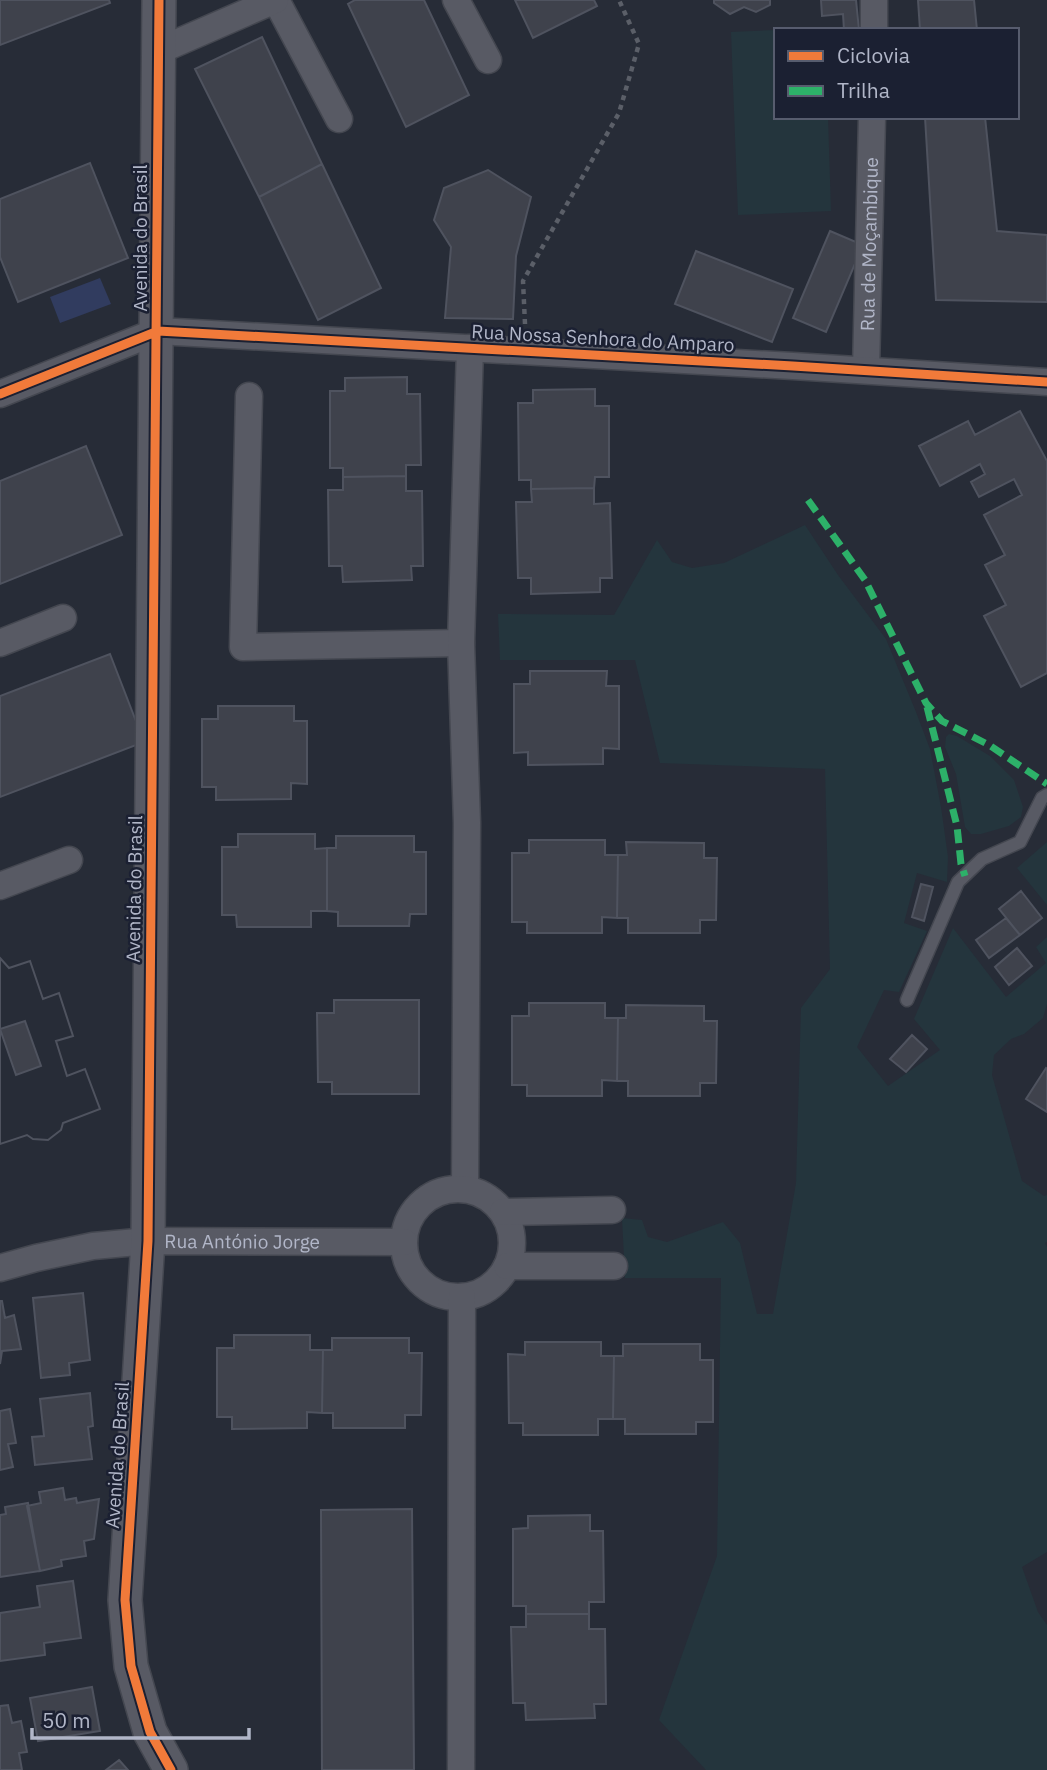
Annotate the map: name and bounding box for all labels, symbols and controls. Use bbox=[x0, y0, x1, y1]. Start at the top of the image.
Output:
legend bbox=[774, 28, 1019, 119]
text: Ciclovia bbox=[837, 41, 910, 69]
text: Trilha bbox=[837, 76, 890, 104]
street label: Rua de Moçambique bbox=[855, 157, 883, 331]
street label: Avenida do Brasil bbox=[128, 164, 152, 312]
street label: Rua Nossa Senhora do Amparo bbox=[471, 319, 735, 357]
street label: Avenida do Brasil bbox=[121, 815, 147, 963]
street label: Rua António Jorge bbox=[164, 1229, 320, 1254]
street label: Avenida do Brasil bbox=[100, 1381, 134, 1529]
scale bar bbox=[32, 1696, 248, 1740]
text: 50 m bbox=[42, 1706, 91, 1734]

